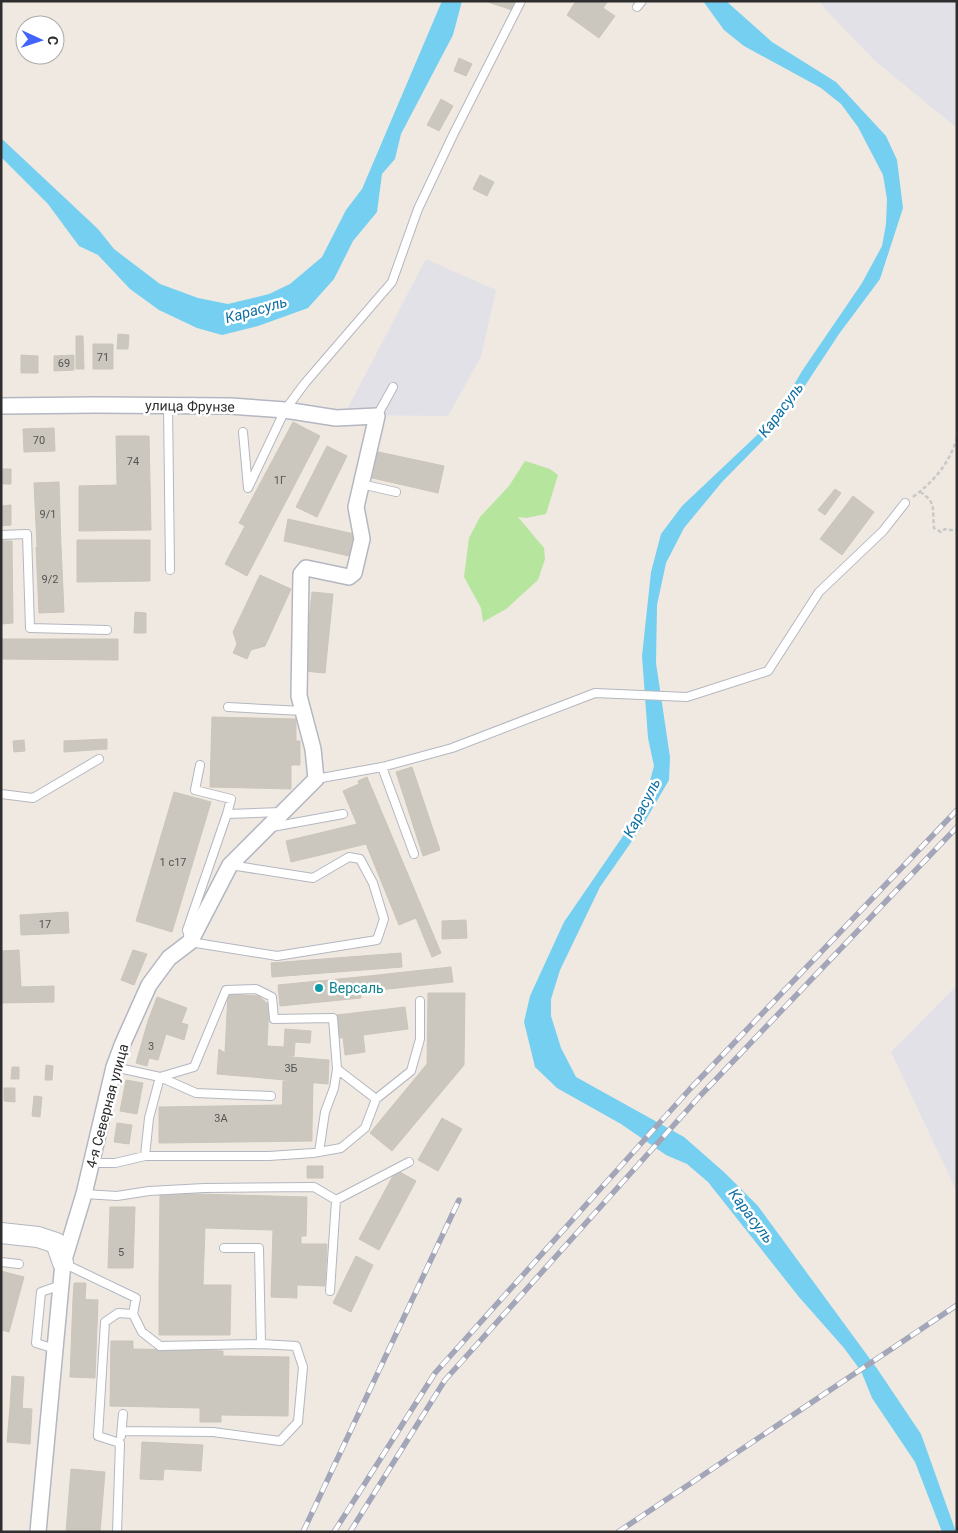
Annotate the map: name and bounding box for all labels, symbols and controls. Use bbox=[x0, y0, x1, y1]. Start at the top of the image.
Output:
north arrow bbox=[15, 15, 65, 65]
text: С bbox=[45, 36, 61, 46]
water label: Карасуль bbox=[223, 293, 289, 327]
house number: 71 bbox=[97, 351, 109, 364]
house number: 69 bbox=[58, 357, 70, 370]
water label: Карасуль bbox=[755, 379, 807, 441]
street label: улица Фрунзе bbox=[145, 397, 235, 415]
house number: 70 bbox=[33, 434, 45, 447]
house number: 74 bbox=[127, 455, 139, 468]
house number: 1Г bbox=[274, 474, 286, 487]
house number: 9/1 bbox=[40, 508, 56, 521]
house number: 9/2 bbox=[42, 573, 58, 586]
water label: Карасуль bbox=[619, 775, 665, 841]
house number: 1 с17 bbox=[159, 856, 187, 869]
house number: 17 bbox=[39, 918, 51, 931]
place label: Версаль bbox=[329, 980, 384, 996]
marker: Версаль bbox=[313, 982, 325, 994]
house number: 3 bbox=[148, 1040, 154, 1053]
street label: 4-я Северная улица bbox=[83, 1042, 131, 1170]
house number: 3Б bbox=[284, 1062, 298, 1075]
house number: 3А bbox=[214, 1112, 229, 1125]
water label: Карасуль bbox=[725, 1185, 777, 1247]
house number: 5 bbox=[118, 1246, 124, 1259]

